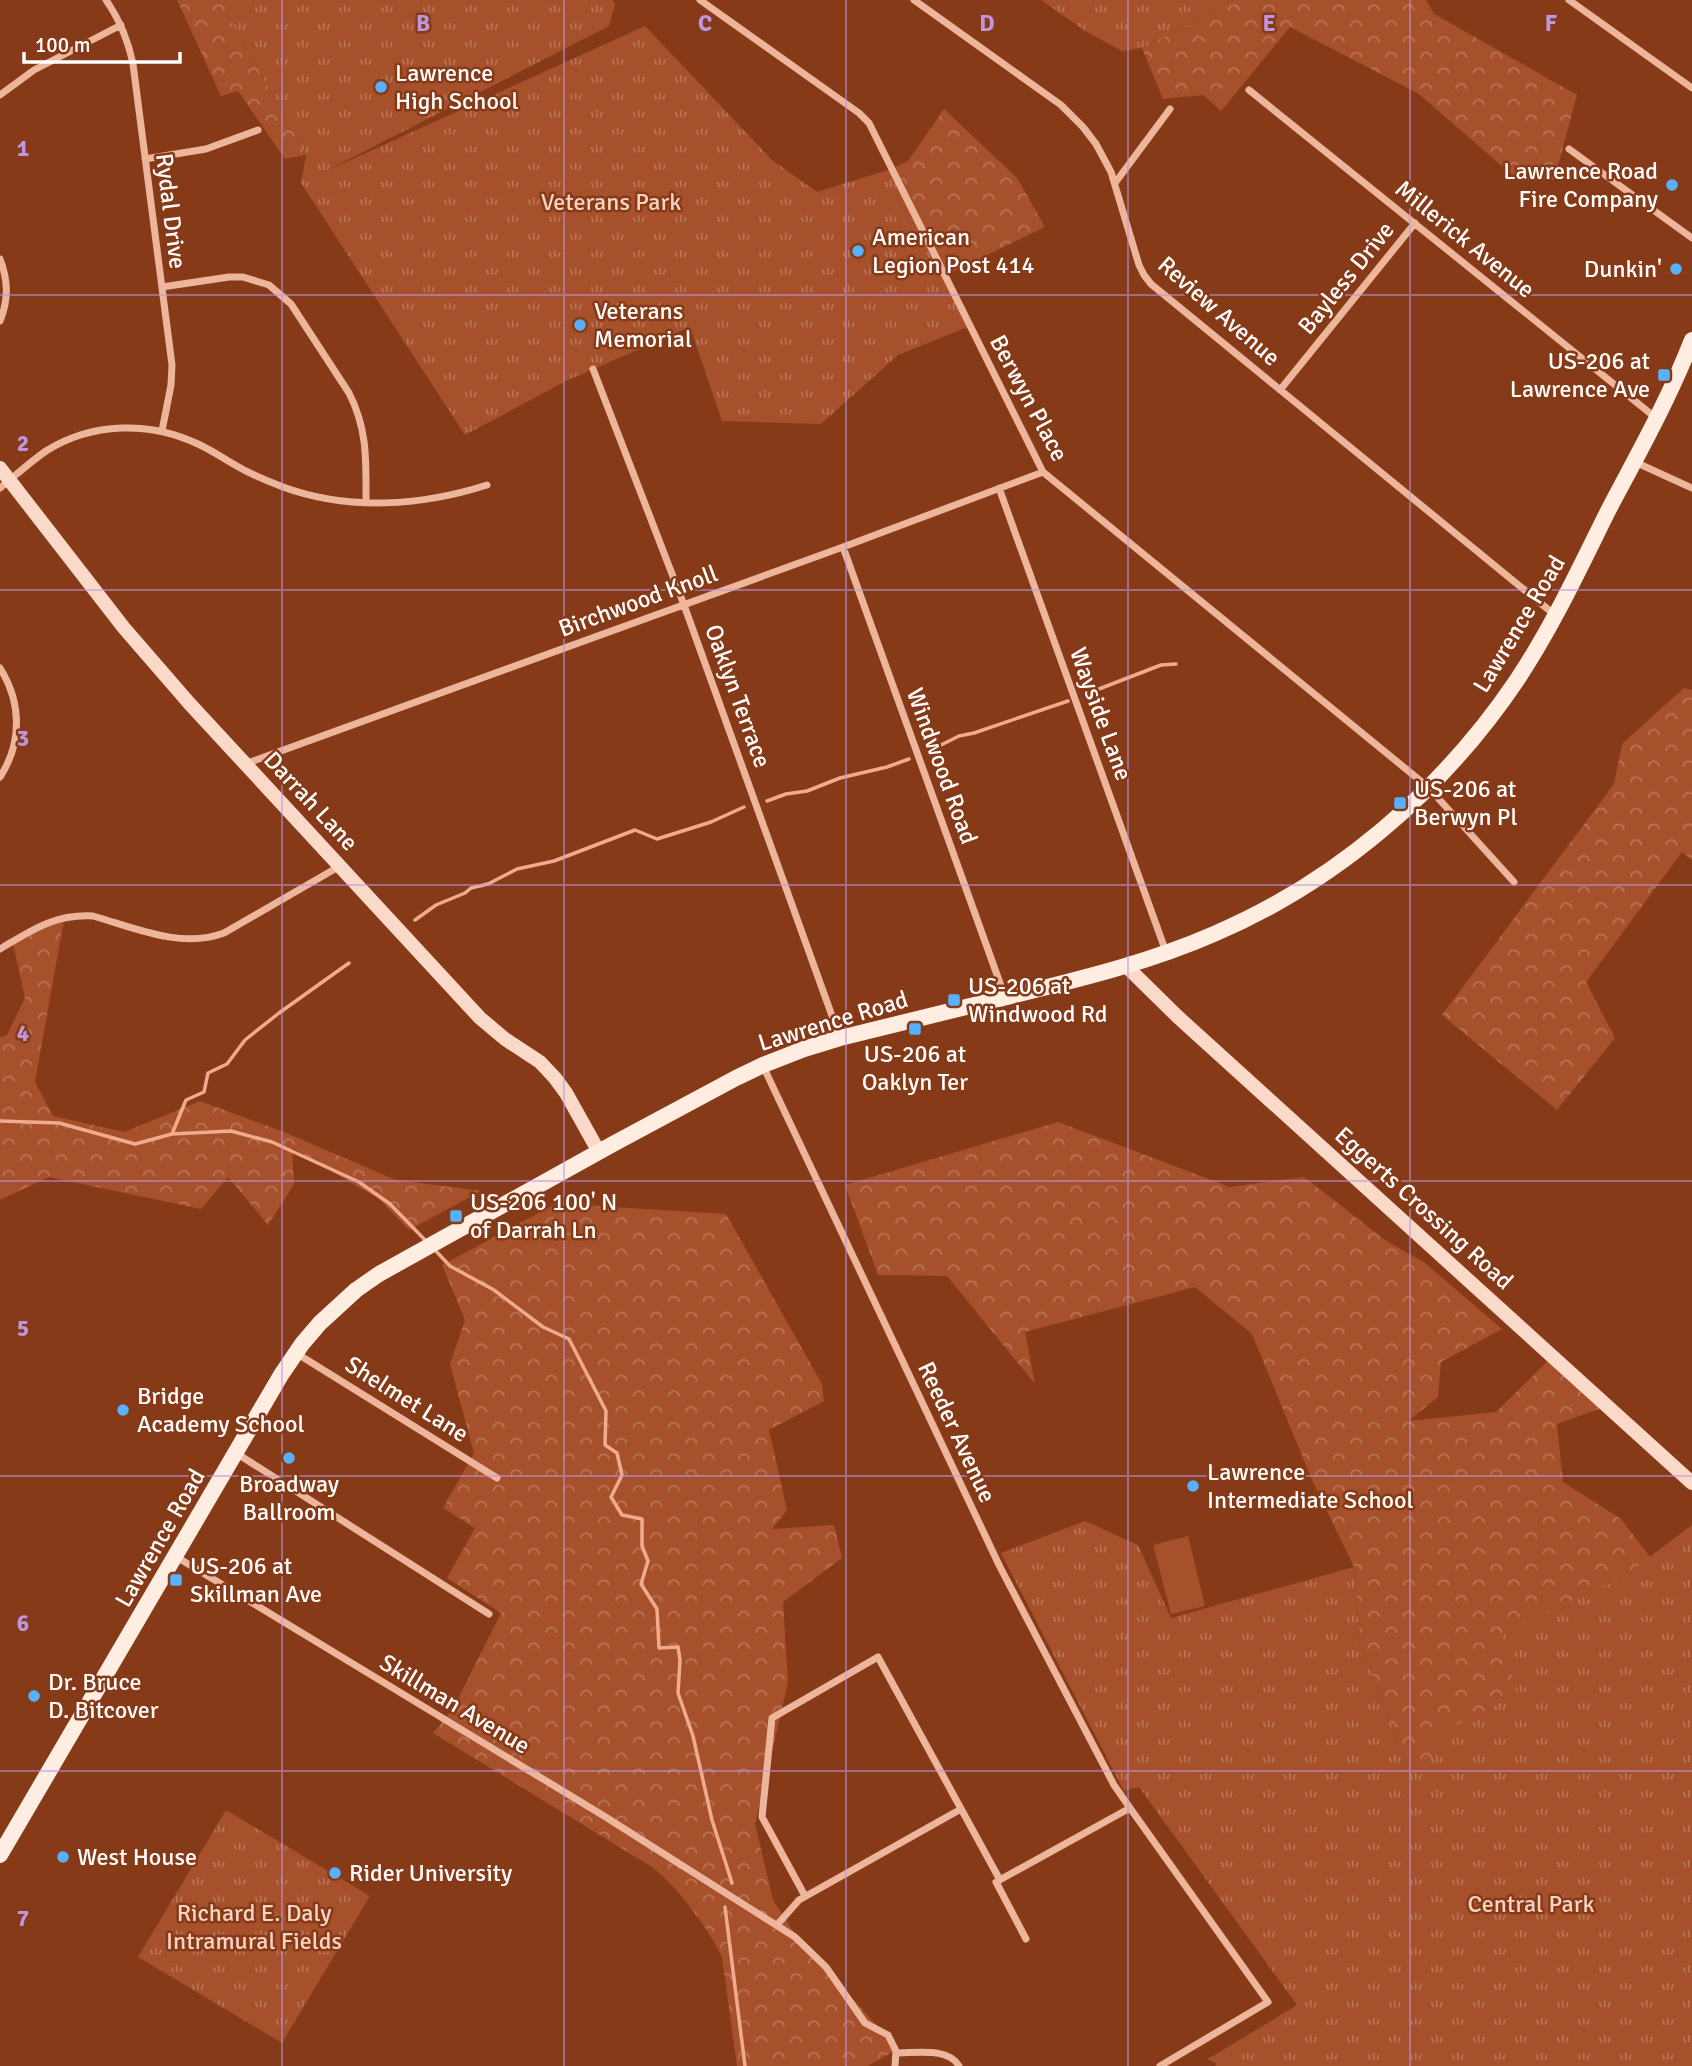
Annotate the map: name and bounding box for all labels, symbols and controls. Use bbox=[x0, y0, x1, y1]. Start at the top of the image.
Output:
text: B bbox=[416, 9, 430, 38]
text: C bbox=[698, 9, 712, 38]
text: D bbox=[979, 9, 995, 38]
text: E bbox=[1262, 9, 1276, 38]
text: F bbox=[1545, 9, 1557, 38]
scale bar bbox=[24, 21, 180, 65]
text: 100 m bbox=[35, 32, 90, 58]
place label: Lawrence High School bbox=[395, 58, 518, 116]
marker: Lawrence High School bbox=[373, 79, 389, 95]
text: 1 bbox=[17, 134, 29, 163]
street label: Rydal Drive bbox=[149, 151, 193, 271]
place label: Lawrence Road Fire Company bbox=[1503, 156, 1658, 214]
street label: Millerick Avenue bbox=[1389, 174, 1541, 304]
marker: Lawrence Road Fire Company bbox=[1664, 177, 1680, 193]
park label: Veterans Park bbox=[541, 187, 681, 217]
street label: Bayless Drive bbox=[1291, 216, 1401, 340]
place label: American Legion Post 414 bbox=[872, 222, 1034, 280]
marker: American Legion Post 414 bbox=[850, 243, 866, 259]
street label: Review Avenue bbox=[1152, 250, 1286, 372]
place label: Dunkin' bbox=[1584, 254, 1662, 284]
marker: Dunkin' bbox=[1668, 261, 1684, 277]
place label: Veterans Memorial bbox=[594, 296, 692, 354]
marker: Veterans Memorial bbox=[572, 317, 588, 333]
street label: Berwyn Place bbox=[983, 330, 1075, 466]
place label: US-206 at Lawrence Ave bbox=[1510, 346, 1650, 404]
marker: US-206 at Lawrence Ave bbox=[1656, 367, 1672, 383]
text: 2 bbox=[17, 429, 29, 458]
street label: Lawrence Road bbox=[1466, 550, 1572, 698]
street label: Birchwood Knoll bbox=[554, 558, 722, 644]
street label: Oaklyn Terrace bbox=[698, 620, 778, 772]
street label: Wayside Lane bbox=[1063, 643, 1139, 785]
street label: Windwood Road bbox=[900, 684, 984, 848]
text: 3 bbox=[17, 724, 29, 753]
street label: Darrah Lane bbox=[257, 745, 365, 857]
place label: US-206 at Berwyn Pl bbox=[1414, 774, 1517, 832]
marker: US-206 at Berwyn Pl bbox=[1392, 795, 1408, 811]
place label: US-206 at Windwood Rd bbox=[968, 971, 1107, 1029]
street label: Lawrence Road bbox=[755, 984, 911, 1058]
marker: US-206 at Windwood Rd bbox=[946, 992, 962, 1008]
text: 4 bbox=[17, 1019, 29, 1048]
marker: US-206 at Oaklyn Ter bbox=[907, 1021, 923, 1037]
place label: US-206 at Oaklyn Ter bbox=[862, 1039, 968, 1097]
street label: Eggerts Crossing Road bbox=[1329, 1120, 1519, 1296]
place label: US-206 100' N of Darrah Ln bbox=[470, 1187, 617, 1245]
marker: US-206 100' N of Darrah Ln bbox=[448, 1208, 464, 1224]
text: 5 bbox=[17, 1314, 29, 1343]
street label: Shelmet Lane bbox=[340, 1349, 474, 1449]
street label: Reeder Avenue bbox=[911, 1357, 1003, 1507]
place label: Bridge Academy School bbox=[137, 1381, 305, 1439]
marker: Bridge Academy School bbox=[115, 1402, 131, 1418]
marker: Broadway Ballroom bbox=[281, 1450, 297, 1466]
place label: Lawrence Intermediate School bbox=[1207, 1457, 1414, 1515]
street label: Lawrence Road bbox=[108, 1463, 212, 1613]
place label: Broadway Ballroom bbox=[239, 1469, 339, 1527]
marker: Lawrence Intermediate School bbox=[1185, 1478, 1201, 1494]
place label: US-206 at Skillman Ave bbox=[190, 1551, 322, 1609]
marker: US-206 at Skillman Ave bbox=[168, 1572, 184, 1588]
text: 6 bbox=[17, 1609, 29, 1638]
street label: Skillman Avenue bbox=[374, 1647, 536, 1761]
place label: Dr. Bruce D. Bitcover bbox=[48, 1667, 159, 1725]
marker: Dr. Bruce D. Bitcover bbox=[26, 1688, 42, 1704]
place label: West House bbox=[77, 1842, 197, 1872]
marker: West House bbox=[55, 1849, 71, 1865]
place label: Rider University bbox=[349, 1858, 512, 1888]
marker: Rider University bbox=[327, 1865, 343, 1881]
park label: Central Park bbox=[1467, 1889, 1595, 1919]
park label: Richard E. Daly Intramural Fields bbox=[166, 1898, 342, 1956]
text: 7 bbox=[17, 1904, 29, 1933]

